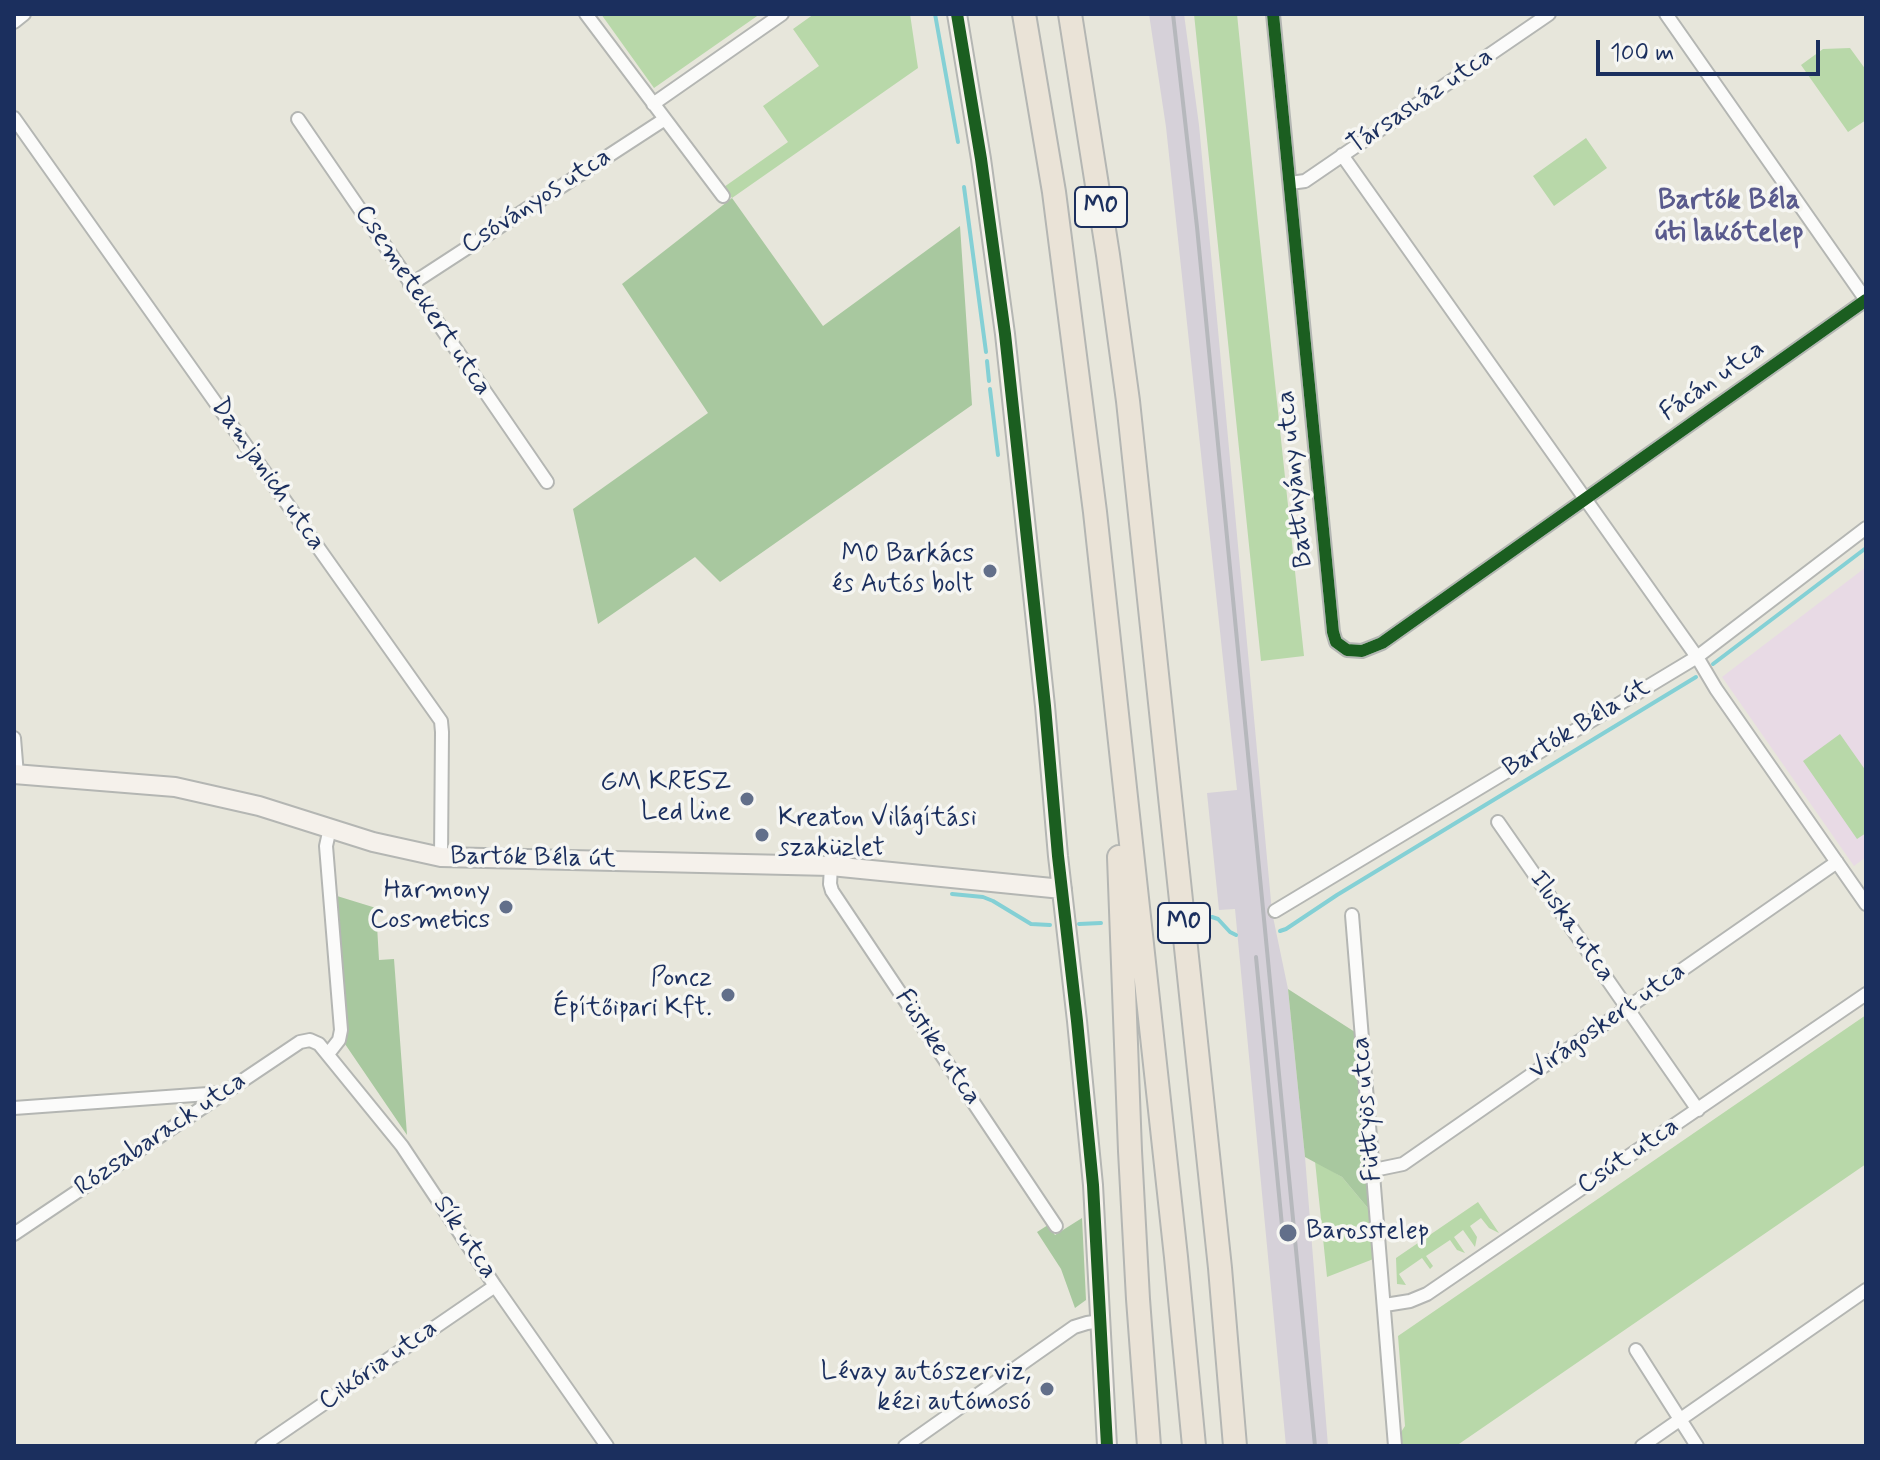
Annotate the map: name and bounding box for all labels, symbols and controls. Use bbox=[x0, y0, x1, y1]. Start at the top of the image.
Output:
scale bar bbox=[1600, 24, 1824, 74]
text: 100 m bbox=[1610, 38, 1674, 69]
street label: Társasház utca bbox=[1342, 42, 1500, 162]
street label: Csóványos utca bbox=[456, 142, 618, 262]
district label: Bartók Béla úti lakótelep bbox=[1655, 185, 1803, 251]
road number: M0 bbox=[1075, 187, 1127, 227]
street label: Csemetekert utca bbox=[347, 200, 497, 402]
street label: Fácán utca bbox=[1655, 335, 1771, 429]
street label: Batthyány utca bbox=[1271, 389, 1321, 569]
street label: Damjanich utca bbox=[203, 393, 331, 557]
place label: M0 Barkács és Autós bolt bbox=[831, 540, 974, 602]
marker: M0 Barkács és Autós bolt bbox=[981, 562, 999, 580]
street label: Bartók Béla út bbox=[1498, 673, 1656, 785]
place label: GM KRESZ Led line bbox=[600, 768, 731, 830]
marker: GM KRESZ Led line bbox=[738, 790, 756, 808]
place label: Kreaton Világítási szaküzlet bbox=[778, 804, 977, 866]
marker: Kreaton Világítási szaküzlet bbox=[753, 826, 771, 844]
street label: Bartók Béla út bbox=[450, 842, 616, 876]
street label: Iluska utca bbox=[1521, 865, 1621, 989]
place label: Harmony Cosmetics bbox=[370, 876, 490, 938]
marker: Harmony Cosmetics bbox=[497, 898, 515, 916]
road number: M0 bbox=[1158, 903, 1210, 943]
street label: Virágoskert utca bbox=[1524, 957, 1692, 1087]
place label: Poncz Építőipari Kft. bbox=[553, 964, 712, 1026]
street label: Füstike utca bbox=[887, 984, 987, 1112]
marker: Poncz Építőipari Kft. bbox=[719, 986, 737, 1004]
street label: Füttyös utca bbox=[1346, 1035, 1390, 1183]
street label: Rózsabarack utca bbox=[69, 1066, 253, 1204]
street label: Csút utca bbox=[1572, 1112, 1686, 1202]
street label: Sík utca bbox=[425, 1191, 503, 1285]
place label: Barosstelep bbox=[1306, 1217, 1429, 1249]
marker: Barosstelep bbox=[1277, 1222, 1299, 1244]
street label: Cikória utca bbox=[314, 1314, 444, 1418]
place label: Lévay autószerviz, kézi autómosó bbox=[821, 1358, 1031, 1420]
marker: Lévay autószerviz, kézi autómosó bbox=[1038, 1380, 1056, 1398]

